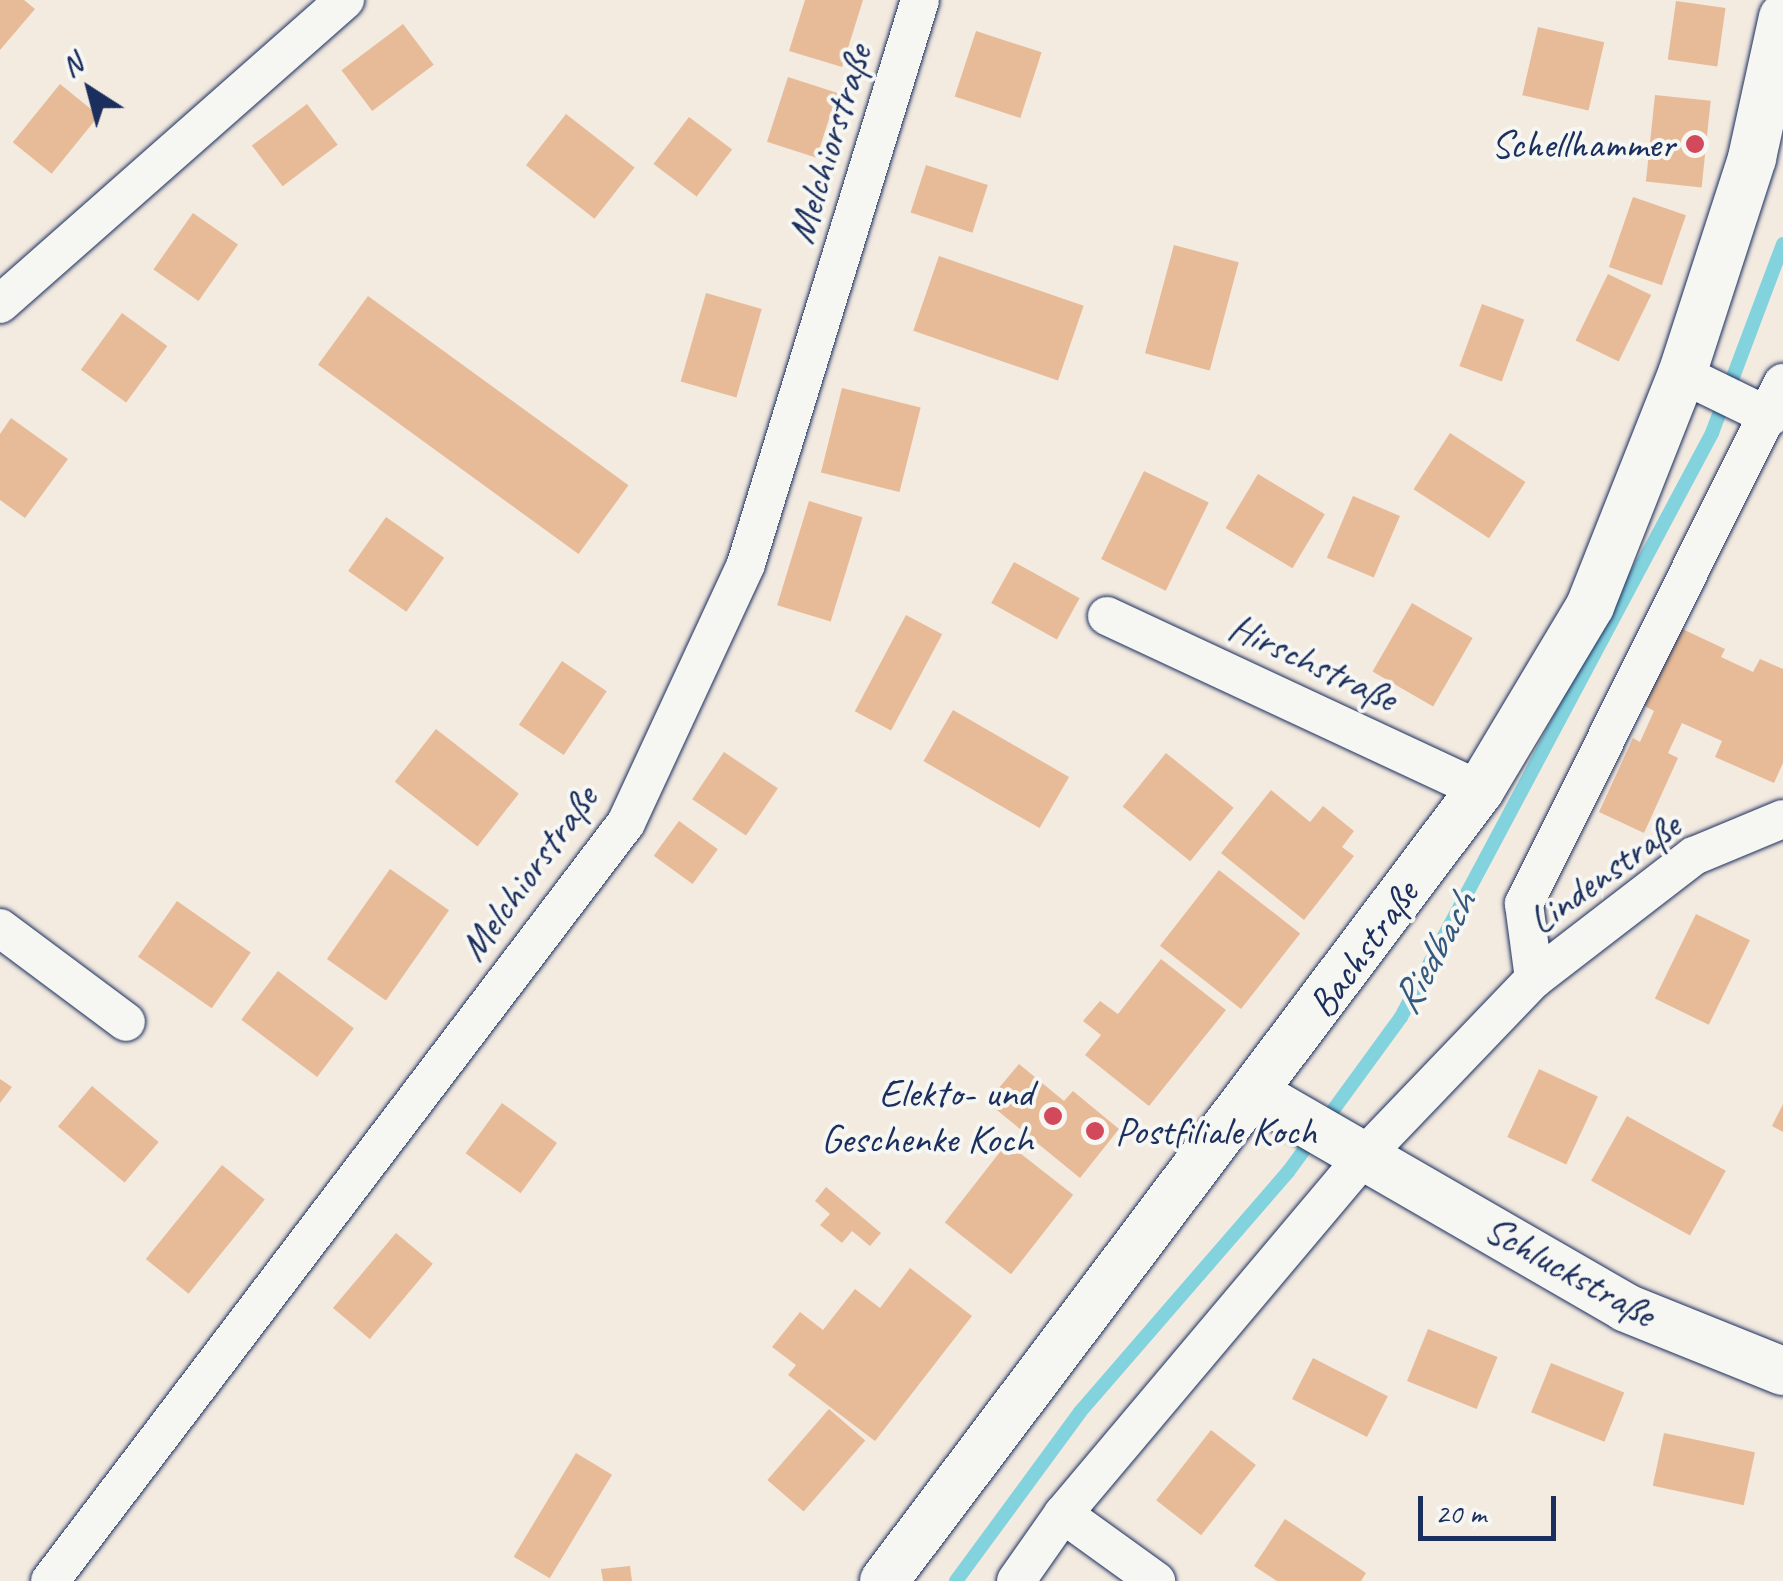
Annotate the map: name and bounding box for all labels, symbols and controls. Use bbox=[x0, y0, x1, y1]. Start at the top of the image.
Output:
street label: Melchiorstraße bbox=[776, 39, 882, 249]
north arrow bbox=[40, 40, 140, 140]
text: N bbox=[55, 46, 89, 85]
place label: Schellhammer bbox=[1491, 120, 1675, 168]
marker: Schellhammer bbox=[1684, 133, 1706, 155]
street label: Hirschstraße bbox=[1222, 602, 1404, 722]
street label: Melchiorstraße bbox=[448, 776, 608, 970]
street label: Lindenstraße bbox=[1519, 802, 1689, 944]
street label: Bachstraße bbox=[1297, 871, 1429, 1027]
water label: Riedbach bbox=[1380, 883, 1488, 1023]
place label: Elekto- und Geschenke Koch bbox=[822, 1069, 1033, 1163]
marker: Elekto- und Geschenke Koch bbox=[1042, 1105, 1064, 1127]
place label: Postfiliale Koch bbox=[1115, 1107, 1316, 1155]
marker: Postfiliale Koch bbox=[1084, 1120, 1106, 1142]
street label: Schluckstraße bbox=[1476, 1205, 1664, 1337]
scale bar bbox=[1423, 1476, 1560, 1538]
text: 20 m bbox=[1435, 1494, 1486, 1532]

